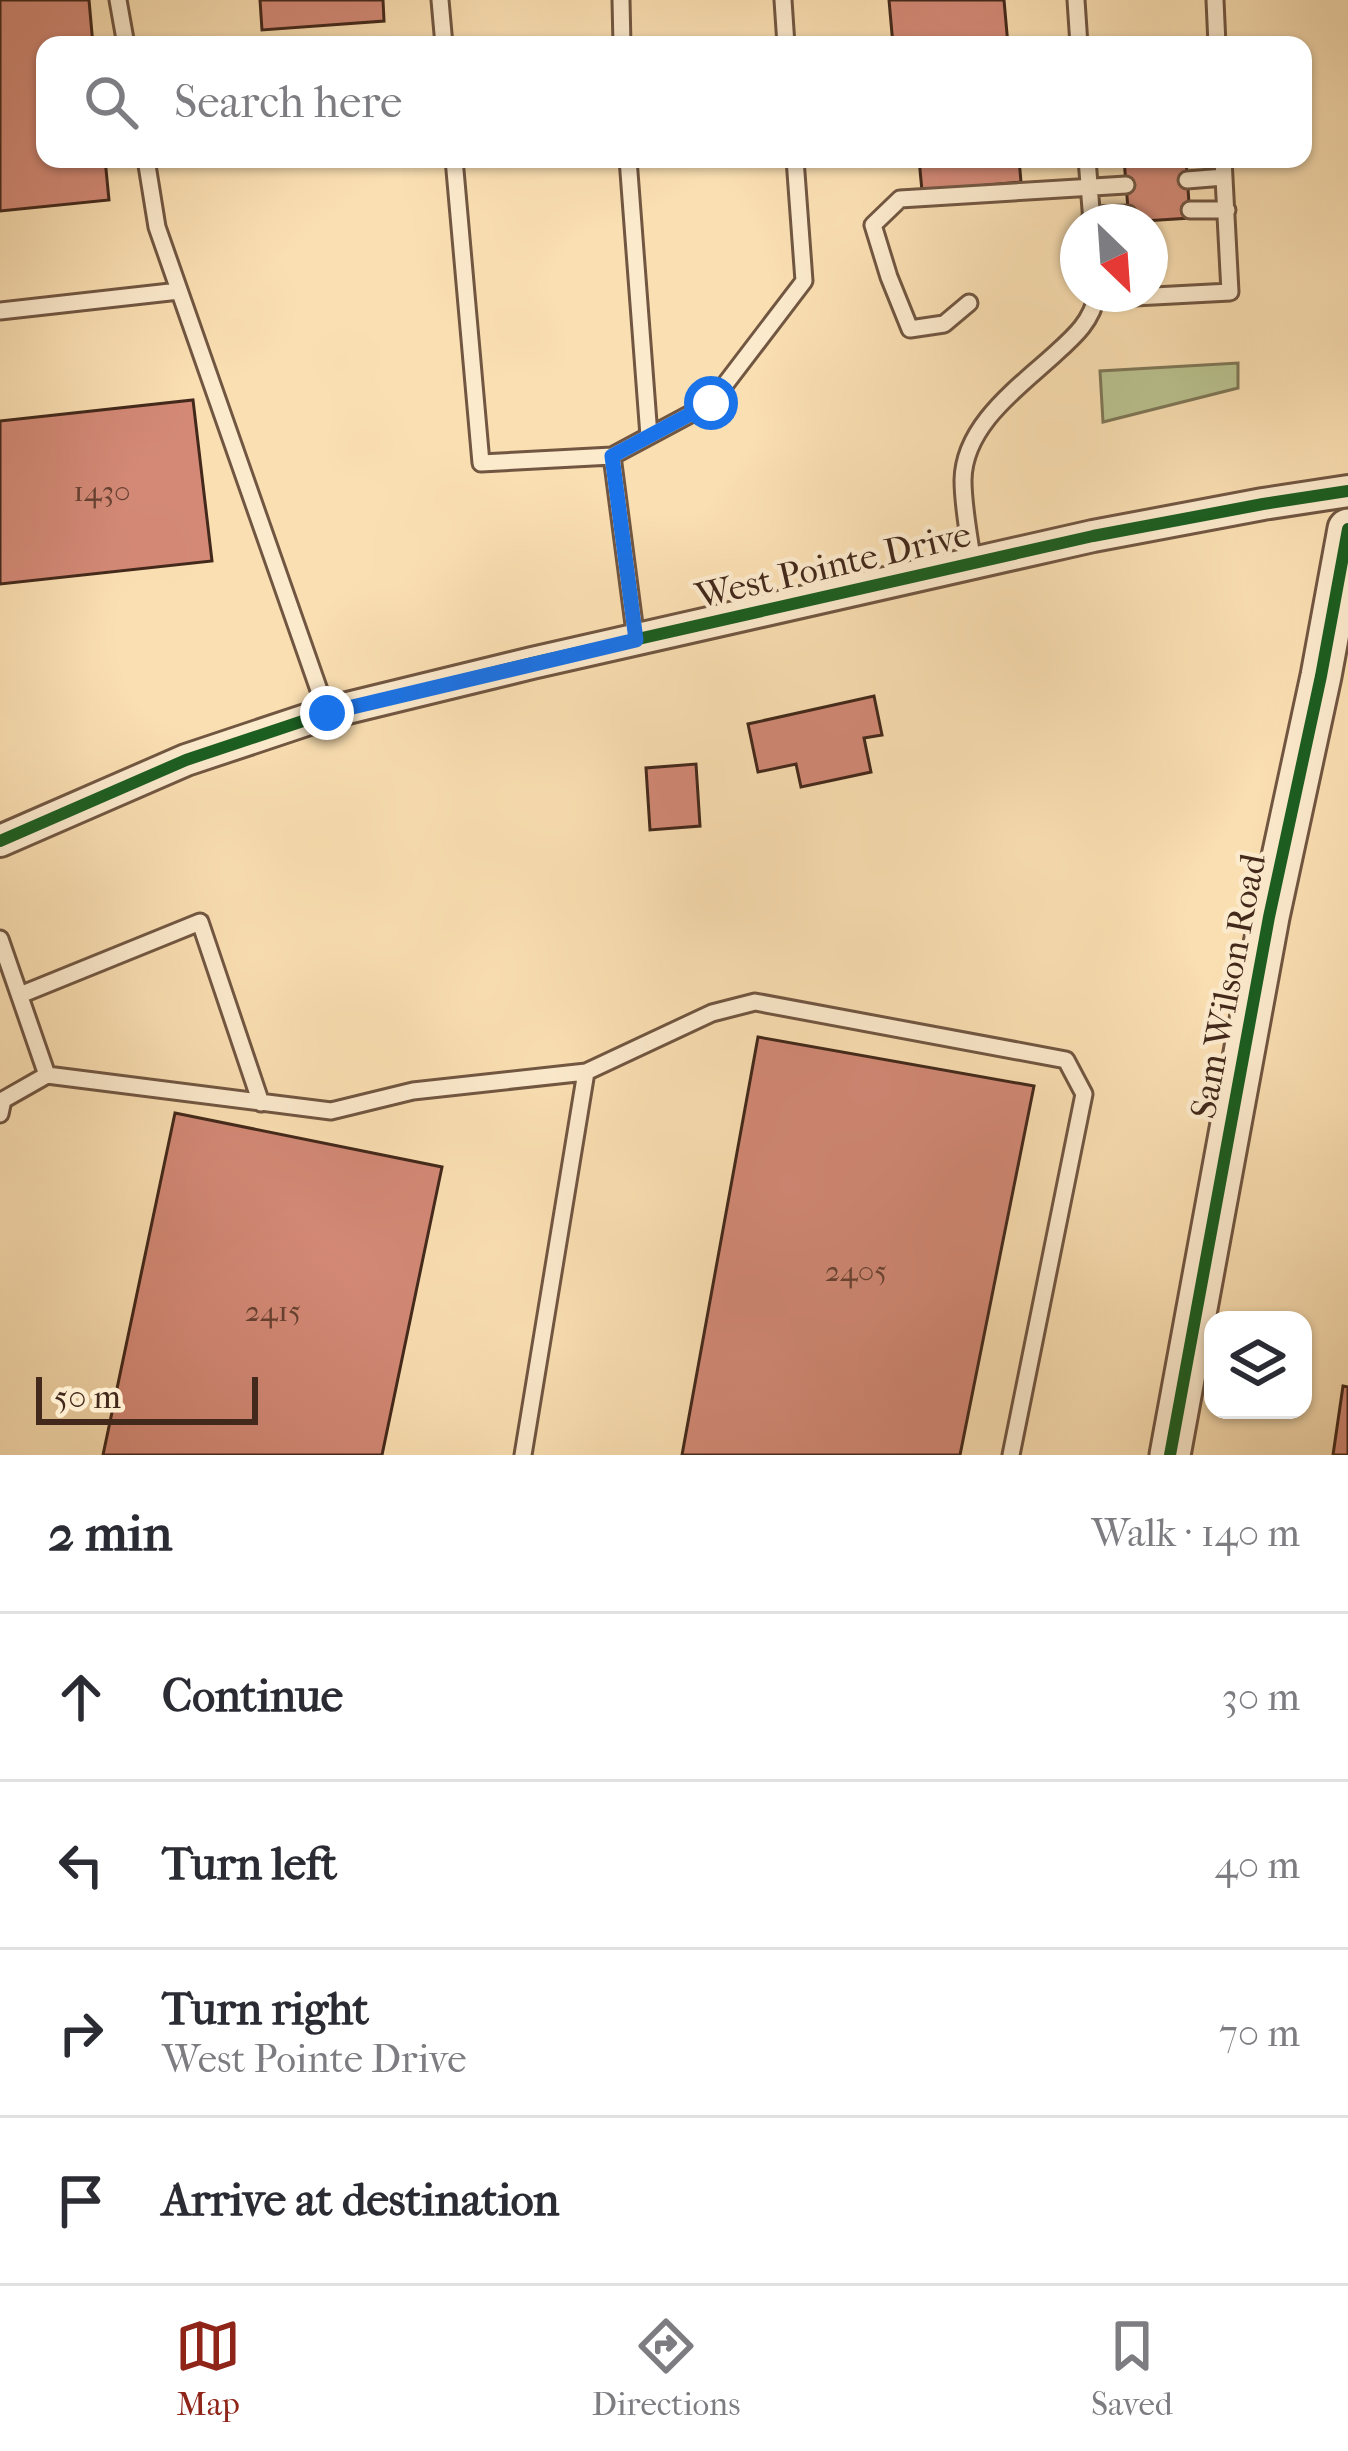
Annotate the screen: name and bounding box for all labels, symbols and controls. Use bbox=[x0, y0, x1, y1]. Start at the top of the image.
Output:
search box bbox=[36, 36, 1312, 168]
icon: search bbox=[78, 69, 144, 135]
text: Search here bbox=[174, 76, 402, 129]
north arrow bbox=[1060, 204, 1168, 312]
route start bbox=[684, 376, 738, 430]
house number: 1430 bbox=[73, 474, 131, 509]
street label: West Pointe Drive bbox=[691, 513, 975, 617]
route end bbox=[300, 686, 354, 740]
street label: Sam Wilson Road bbox=[1182, 850, 1274, 1122]
house number: 2405 bbox=[825, 1254, 887, 1289]
house number: 2415 bbox=[245, 1294, 301, 1329]
map controls bbox=[1204, 1311, 1312, 1419]
button: layers bbox=[1204, 1311, 1312, 1419]
scale bar bbox=[36, 1371, 258, 1424]
text: 50 m bbox=[54, 1378, 121, 1417]
text: 2 min bbox=[48, 1503, 172, 1563]
text: Walk · 140 m bbox=[1092, 1510, 1300, 1556]
icon: ahead bbox=[48, 1664, 114, 1730]
text: Continue bbox=[162, 1670, 343, 1723]
text: 30 m bbox=[1222, 1674, 1300, 1720]
icon: left bbox=[48, 1832, 114, 1898]
text: Turn left bbox=[162, 1838, 337, 1891]
text: 40 m bbox=[1215, 1842, 1300, 1888]
text: Turn right bbox=[162, 1983, 369, 2036]
icon: right bbox=[48, 2000, 114, 2066]
text: 70 m bbox=[1219, 2010, 1300, 2056]
text: West Pointe Drive bbox=[162, 2036, 467, 2082]
icon: arrive bbox=[48, 2168, 114, 2234]
text: Arrive at destination bbox=[162, 2174, 559, 2227]
tab: Map bbox=[175, 2313, 241, 2424]
tab: Directions bbox=[592, 2313, 740, 2424]
tab: Saved bbox=[1091, 2313, 1173, 2424]

